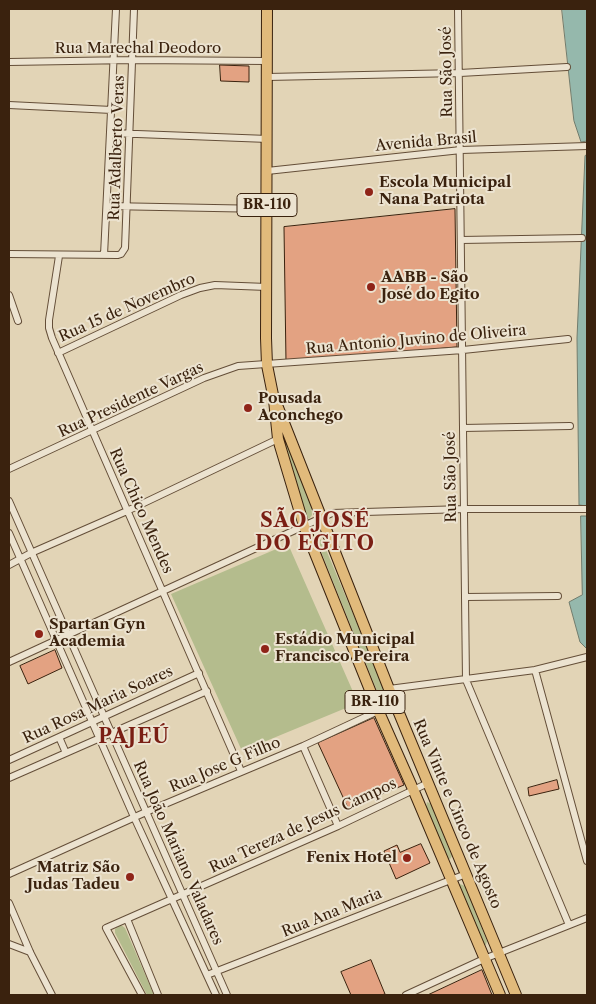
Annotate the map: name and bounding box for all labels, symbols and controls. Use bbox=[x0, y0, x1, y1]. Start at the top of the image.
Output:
street label: Rua São José bbox=[437, 26, 457, 118]
street label: Rua Marechal Deodoro bbox=[55, 40, 221, 58]
street label: Rua Adalberto Veras bbox=[105, 75, 129, 221]
street label: Avenida Brasil bbox=[375, 129, 477, 155]
place label: Escola Municipal Nana Patriota bbox=[379, 174, 511, 209]
marker: Escola Municipal Nana Patriota bbox=[363, 186, 375, 198]
road number: BR-110 bbox=[237, 194, 297, 216]
place label: AABB - São José do Egito bbox=[381, 269, 480, 304]
street label: Rua 15 de Novembro bbox=[56, 270, 198, 346]
marker: AABB - São José do Egito bbox=[365, 281, 377, 293]
street label: Rua Antonio Juvino de Oliveira bbox=[305, 321, 527, 359]
street label: Rua Presidente Vargas bbox=[56, 358, 206, 442]
place label: Pousada Aconchego bbox=[258, 390, 343, 425]
marker: Pousada Aconchego bbox=[242, 402, 254, 414]
street label: Rua São José bbox=[441, 431, 461, 523]
street label: Rua Chico Mendes bbox=[105, 446, 177, 576]
district label: SÃO JOSÉ DO EGITO bbox=[254, 509, 376, 556]
place label: Spartan Gyn Academia bbox=[49, 616, 145, 651]
marker: Spartan Gyn Academia bbox=[33, 628, 45, 640]
place label: Estádio Municipal Francisco Pereira bbox=[275, 631, 415, 666]
marker: Estádio Municipal Francisco Pereira bbox=[259, 643, 271, 655]
street label: Rua Rosa Maria Soares bbox=[20, 662, 176, 748]
road number: BR-110 bbox=[345, 690, 405, 714]
street label: Rua Vinte e Cinco de Agosto bbox=[409, 717, 505, 911]
district label: PAJEÚ bbox=[98, 725, 170, 749]
street label: Rua Jose G Filho bbox=[167, 734, 283, 796]
street label: Rua João Mariano Valadares bbox=[129, 758, 227, 948]
street label: Rua Tereza de Jesus Campos bbox=[207, 775, 399, 877]
place label: Fenix Hotel bbox=[306, 849, 397, 867]
marker: Fenix Hotel bbox=[401, 852, 413, 864]
place label: Matriz São Judas Tadeu bbox=[27, 859, 120, 894]
marker: Matriz São Judas Tadeu bbox=[124, 871, 136, 883]
street label: Rua Ana Maria bbox=[279, 885, 385, 941]

